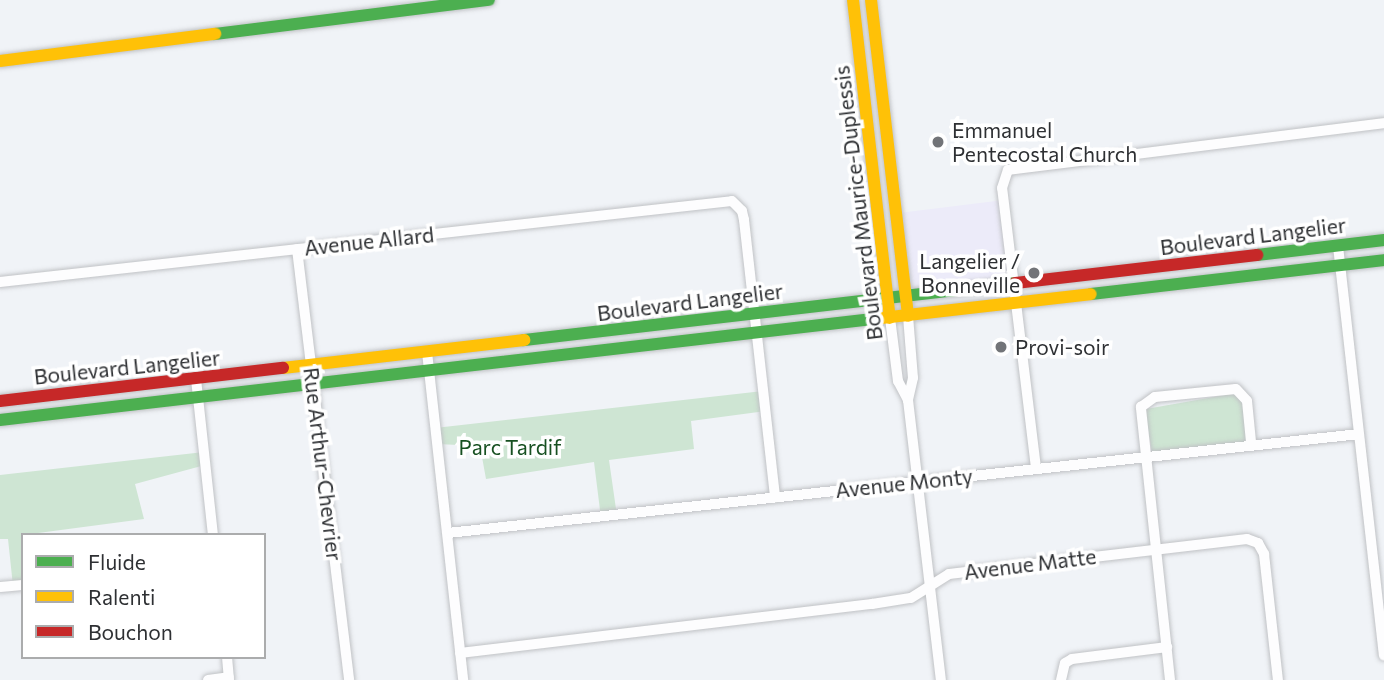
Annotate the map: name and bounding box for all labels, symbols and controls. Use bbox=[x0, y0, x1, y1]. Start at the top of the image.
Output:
street label: Boulevard Maurice-Duplessis bbox=[829, 64, 887, 342]
place label: Emmanuel Pentecostal Church bbox=[952, 117, 1137, 167]
marker: Emmanuel Pentecostal Church bbox=[930, 134, 946, 150]
street label: Boulevard Langelier bbox=[1159, 212, 1347, 260]
street label: Avenue Allard bbox=[303, 222, 435, 260]
place label: Langelier / Bonneville bbox=[919, 248, 1020, 298]
marker: Langelier / Bonneville bbox=[1026, 265, 1042, 281]
street label: Boulevard Langelier bbox=[596, 278, 784, 326]
place label: Provi-soir bbox=[1015, 334, 1109, 360]
marker: Provi-soir bbox=[993, 339, 1009, 355]
street label: Boulevard Langelier bbox=[33, 345, 221, 389]
street label: Rue Arthur-Chevrier bbox=[299, 366, 347, 562]
park label: Parc Tardif bbox=[458, 434, 562, 460]
street label: Avenue Monty bbox=[834, 463, 974, 503]
legend bbox=[21, 533, 266, 659]
street label: Avenue Matte bbox=[962, 543, 1098, 585]
text: Fluide bbox=[88, 549, 146, 574]
text: Ralenti bbox=[88, 584, 155, 609]
text: Bouchon bbox=[88, 619, 173, 644]

